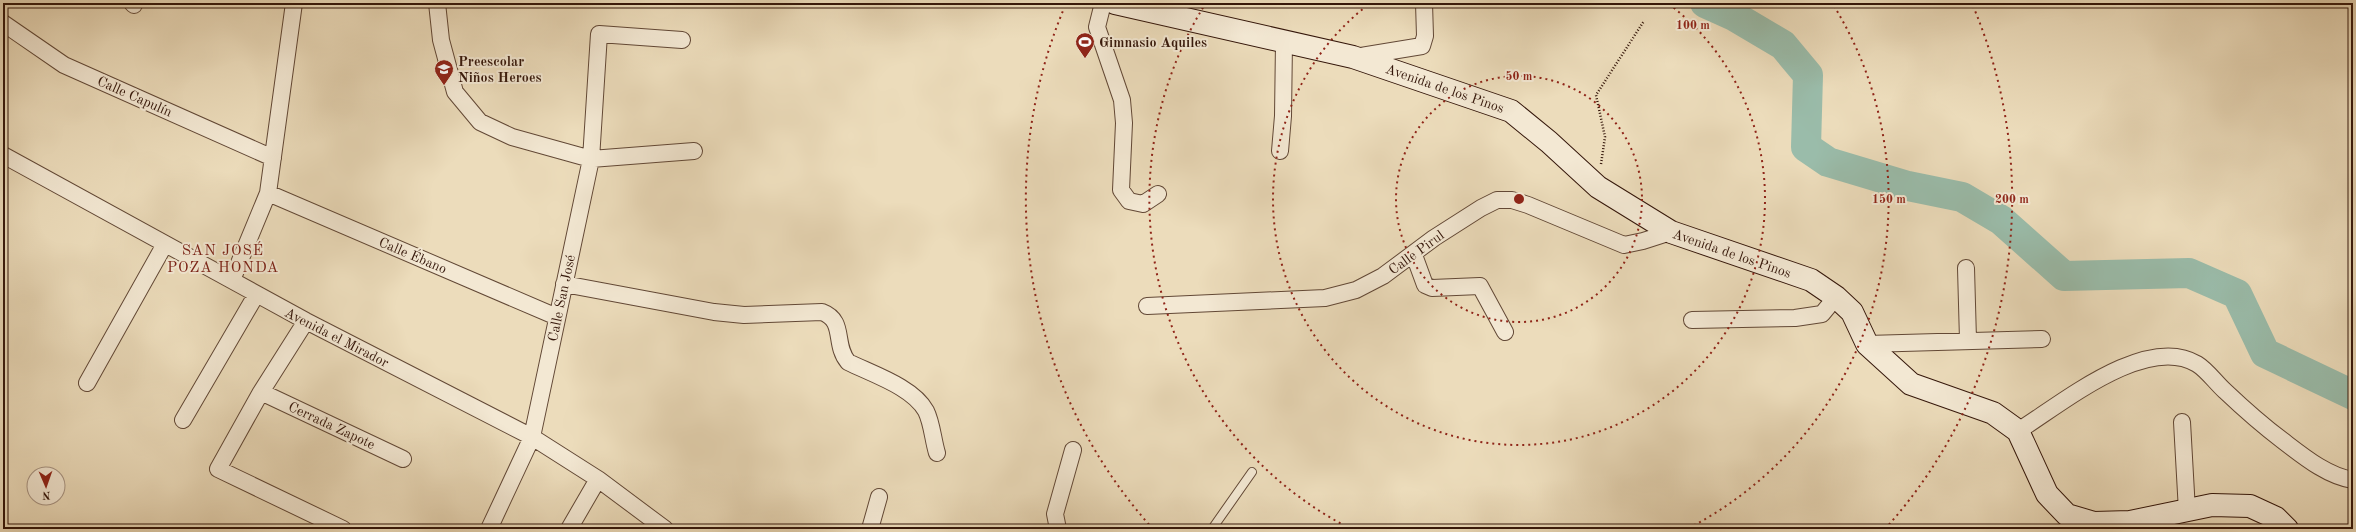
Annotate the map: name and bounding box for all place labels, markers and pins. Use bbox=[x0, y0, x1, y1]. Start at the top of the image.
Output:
sports icon: Gimnasio Aquiles bbox=[1074, 31, 1096, 59]
place label: Gimnasio Aquiles bbox=[1099, 36, 1207, 50]
place label: Preescolar Niños Heroes bbox=[458, 55, 542, 85]
school or university icon: Preescolar Niños Heroes bbox=[433, 58, 455, 86]
centre of rings bbox=[1512, 192, 1526, 206]

